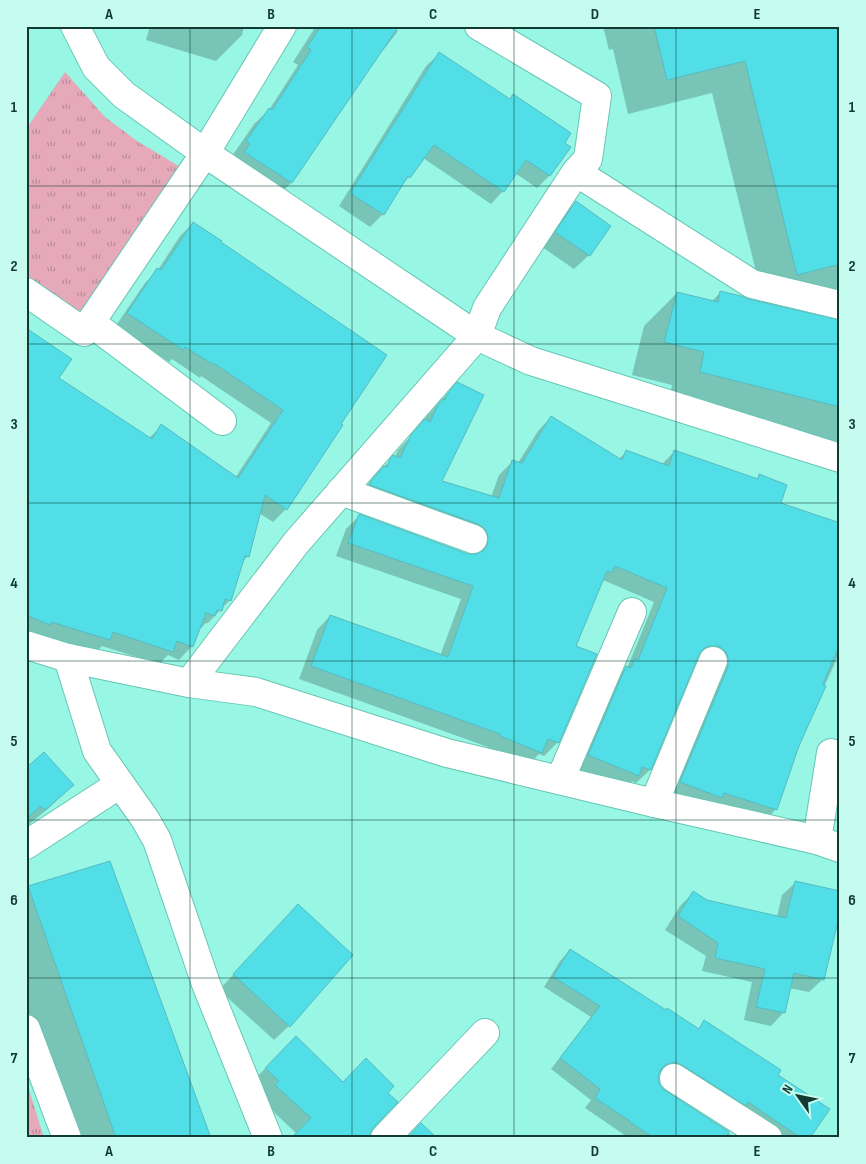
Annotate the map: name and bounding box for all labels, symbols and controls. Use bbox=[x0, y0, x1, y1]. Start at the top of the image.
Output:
text: A bbox=[104, 5, 113, 24]
text: B bbox=[267, 5, 275, 24]
text: C bbox=[429, 5, 437, 24]
text: D bbox=[591, 5, 599, 24]
text: E bbox=[754, 5, 761, 24]
text: 1 bbox=[11, 98, 18, 117]
text: 1 bbox=[849, 98, 856, 117]
text: 2 bbox=[10, 257, 18, 276]
text: 2 bbox=[848, 257, 856, 276]
text: 3 bbox=[10, 415, 18, 434]
text: 3 bbox=[848, 415, 856, 434]
text: 4 bbox=[10, 574, 18, 593]
text: 4 bbox=[848, 574, 856, 593]
text: 5 bbox=[10, 732, 18, 751]
text: 5 bbox=[848, 732, 856, 751]
text: 6 bbox=[10, 891, 18, 910]
text: 6 bbox=[848, 891, 856, 910]
text: 7 bbox=[11, 1049, 18, 1068]
text: 7 bbox=[849, 1049, 856, 1068]
north arrow bbox=[774, 1072, 824, 1122]
text: N bbox=[778, 1081, 797, 1097]
text: A bbox=[104, 1142, 113, 1161]
text: B bbox=[267, 1142, 275, 1161]
text: C bbox=[429, 1142, 437, 1161]
text: D bbox=[591, 1142, 599, 1161]
text: E bbox=[754, 1142, 761, 1161]

